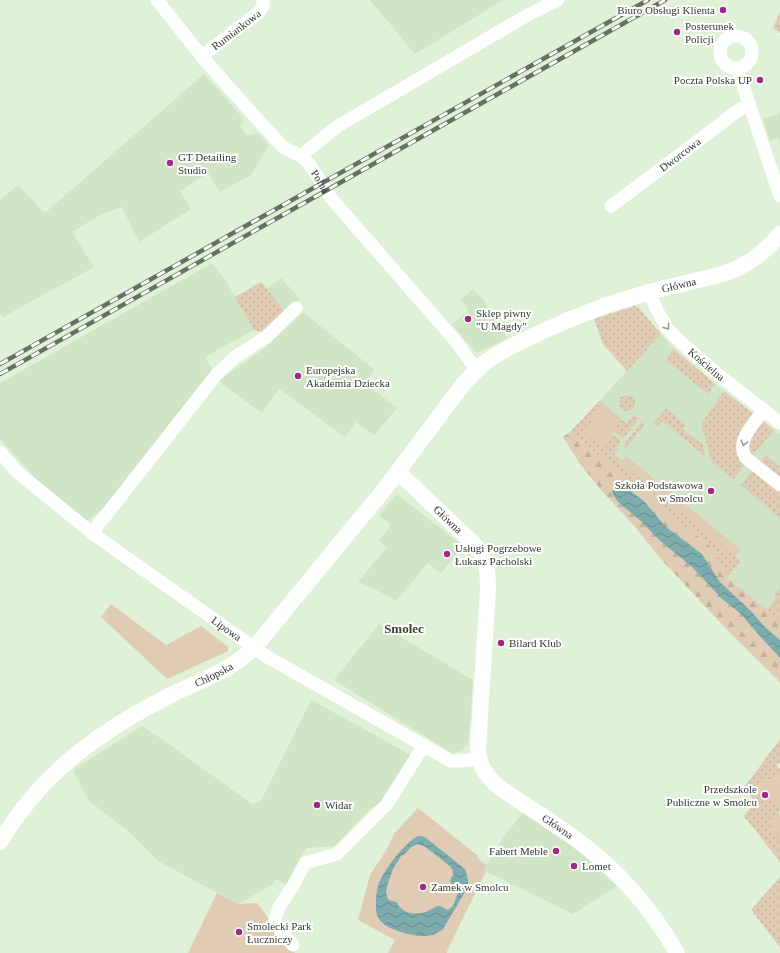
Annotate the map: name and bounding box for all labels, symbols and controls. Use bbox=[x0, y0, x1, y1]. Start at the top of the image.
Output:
place label: Biuro Obsługi Klienta bbox=[617, 4, 715, 16]
marker: Biuro Obsługi Klienta bbox=[718, 5, 728, 15]
street label: Rumiankowa bbox=[209, 7, 263, 52]
place label: Posterunek Policji bbox=[685, 20, 734, 45]
marker: Posterunek Policji bbox=[672, 27, 682, 37]
place label: Poczta Polska UP bbox=[674, 74, 752, 86]
marker: Poczta Polska UP bbox=[755, 75, 765, 85]
street label: Dworcowa bbox=[657, 135, 703, 174]
place label: GT Detailing Studio bbox=[178, 151, 237, 176]
marker: GT Detailing Studio bbox=[165, 158, 175, 168]
street label: Polna bbox=[309, 167, 332, 195]
street label: Główna bbox=[661, 275, 697, 295]
place label: Sklep piwny "U Magdy" bbox=[476, 307, 532, 332]
marker: Sklep piwny "U Magdy" bbox=[463, 314, 473, 324]
one-way arrow bbox=[662, 322, 669, 329]
street label: Kościelna bbox=[686, 345, 727, 383]
place label: Europejska Akademia Dziecka bbox=[306, 364, 390, 389]
marker: Europejska Akademia Dziecka bbox=[293, 371, 303, 381]
one-way arrow bbox=[740, 439, 749, 446]
place label: Szkoła Podstawowa w Smolcu bbox=[615, 479, 703, 504]
marker: Szkoła Podstawowa w Smolcu bbox=[706, 486, 716, 496]
street label: Główna bbox=[431, 503, 465, 536]
place label: Usługi Pogrzebowe Łukasz Pacholski bbox=[455, 542, 542, 567]
marker: Usługi Pogrzebowe Łukasz Pacholski bbox=[442, 549, 452, 559]
street label: Lipowa bbox=[209, 614, 244, 643]
district label: Smolec bbox=[384, 621, 424, 636]
place label: Bilard Klub bbox=[509, 637, 562, 649]
marker: Bilard Klub bbox=[496, 638, 506, 648]
street label: Chłopska bbox=[192, 660, 235, 689]
place label: Przedszkole Publiczne w Smolcu bbox=[667, 783, 757, 808]
marker: Przedszkole Publiczne w Smolcu bbox=[760, 790, 770, 800]
place label: Widar bbox=[325, 799, 352, 811]
marker: Widar bbox=[312, 800, 322, 810]
street label: Główna bbox=[540, 812, 576, 841]
place label: Fabert Meble bbox=[489, 845, 548, 857]
marker: Fabert Meble bbox=[551, 846, 561, 856]
place label: Lomet bbox=[582, 860, 611, 872]
marker: Lomet bbox=[569, 861, 579, 871]
place label: Zamek w Smolcu bbox=[431, 881, 509, 893]
marker: Zamek w Smolcu bbox=[418, 882, 428, 892]
place label: Smolecki Park Łuczniczy bbox=[247, 920, 312, 945]
marker: Smolecki Park Łuczniczy bbox=[234, 927, 244, 937]

